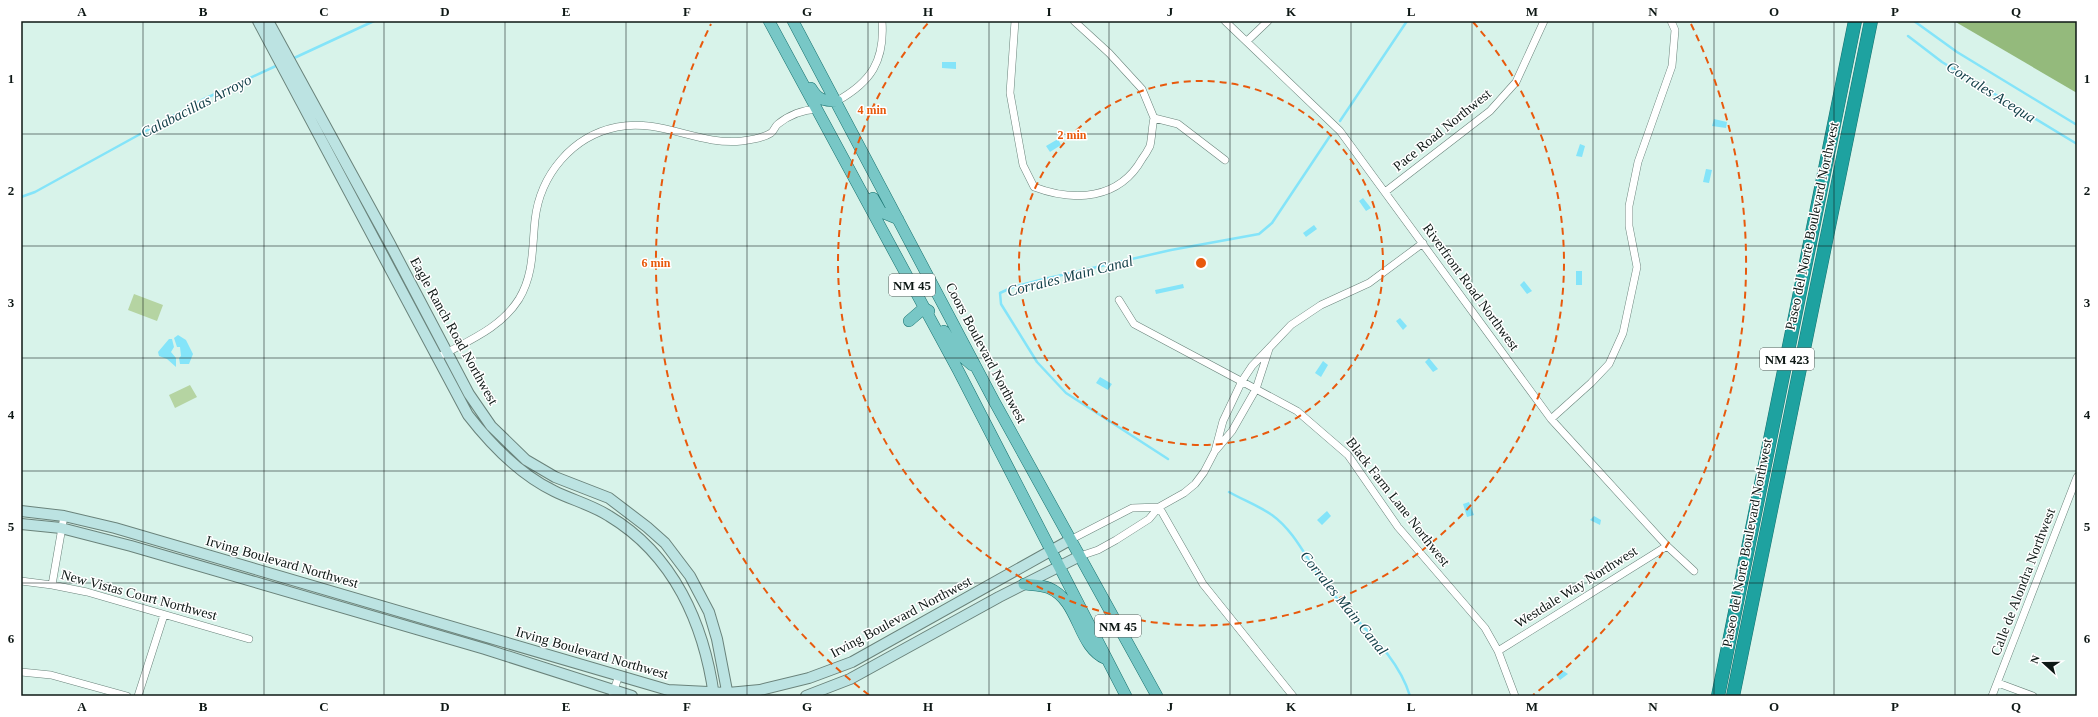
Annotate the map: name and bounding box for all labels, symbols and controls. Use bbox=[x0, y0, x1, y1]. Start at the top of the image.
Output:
text: A bbox=[77, 4, 87, 19]
text: B bbox=[199, 4, 208, 19]
text: C bbox=[319, 4, 329, 19]
text: D bbox=[440, 4, 450, 19]
text: E bbox=[562, 4, 570, 19]
text: F bbox=[683, 4, 691, 19]
text: G bbox=[802, 4, 812, 19]
text: H bbox=[923, 4, 933, 19]
text: I bbox=[1046, 4, 1052, 19]
text: J bbox=[1167, 4, 1174, 19]
text: K bbox=[1286, 4, 1297, 19]
text: L bbox=[1407, 4, 1416, 19]
text: M bbox=[1526, 4, 1538, 19]
text: N bbox=[1648, 4, 1658, 19]
text: O bbox=[1769, 4, 1779, 19]
text: P bbox=[1891, 4, 1899, 19]
text: Q bbox=[2011, 4, 2021, 19]
water label: Corrales Acequa bbox=[1944, 58, 2038, 126]
text: 1 bbox=[8, 71, 14, 86]
water label: Calabacillas Arroyo bbox=[138, 71, 254, 141]
text: 1 bbox=[2084, 71, 2090, 86]
street label: Pace Road Northwest bbox=[1390, 86, 1494, 174]
text: 4 min bbox=[857, 103, 887, 117]
street label: Paseo del Norte Boulevard Northwest bbox=[1783, 121, 1841, 331]
text: 2 min bbox=[1057, 128, 1087, 142]
text: 2 bbox=[8, 183, 14, 198]
text: 2 bbox=[2084, 183, 2090, 198]
street label: Riverfront Road Northwest bbox=[1420, 221, 1522, 353]
water label: Corrales Main Canal bbox=[1005, 253, 1135, 299]
street label: Eagle Ranch Road Northwest bbox=[407, 255, 501, 407]
text: 6 min bbox=[641, 256, 671, 270]
centre of rings bbox=[1194, 256, 1208, 270]
road number: NM 45 bbox=[889, 274, 935, 296]
street label: Coors Boulevard Northwest bbox=[943, 280, 1030, 426]
text: 3 bbox=[8, 295, 15, 310]
text: 3 bbox=[2084, 295, 2091, 310]
road number: NM 423 bbox=[1760, 348, 1814, 370]
text: 4 bbox=[8, 407, 15, 422]
text: 4 bbox=[2084, 407, 2091, 422]
street label: Black Farm Lane Northwest bbox=[1343, 435, 1453, 569]
street label: Paseo del Norte Boulevard Northwest bbox=[1719, 437, 1775, 649]
street label: Calle de Alondra Northwest bbox=[1987, 505, 2059, 659]
text: 5 bbox=[8, 519, 15, 534]
text: 5 bbox=[2084, 519, 2091, 534]
street label: Irving Boulevard Northwest bbox=[204, 533, 360, 591]
street label: Westdale Way Northwest bbox=[1512, 543, 1640, 631]
water label: Corrales Main Canal bbox=[1297, 548, 1391, 658]
street label: New Vistas Court Northwest bbox=[59, 567, 219, 623]
street label: Irving Boulevard Northwest bbox=[828, 573, 974, 661]
road number: NM 45 bbox=[1095, 615, 1141, 637]
street label: Irving Boulevard Northwest bbox=[514, 624, 670, 682]
text: 6 bbox=[8, 631, 15, 646]
text: 6 bbox=[2084, 631, 2091, 646]
north arrow bbox=[2024, 643, 2064, 683]
text: A bbox=[77, 699, 87, 714]
text: B bbox=[199, 699, 208, 714]
text: C bbox=[319, 699, 329, 714]
text: D bbox=[440, 699, 450, 714]
text: E bbox=[562, 699, 570, 714]
text: F bbox=[683, 699, 691, 714]
text: G bbox=[802, 699, 812, 714]
text: H bbox=[923, 699, 933, 714]
text: I bbox=[1046, 699, 1052, 714]
text: J bbox=[1167, 699, 1174, 714]
text: K bbox=[1286, 699, 1297, 714]
text: L bbox=[1407, 699, 1416, 714]
text: M bbox=[1526, 699, 1538, 714]
text: N bbox=[1648, 699, 1658, 714]
text: O bbox=[1769, 699, 1779, 714]
text: P bbox=[1891, 699, 1899, 714]
text: Q bbox=[2011, 699, 2021, 714]

